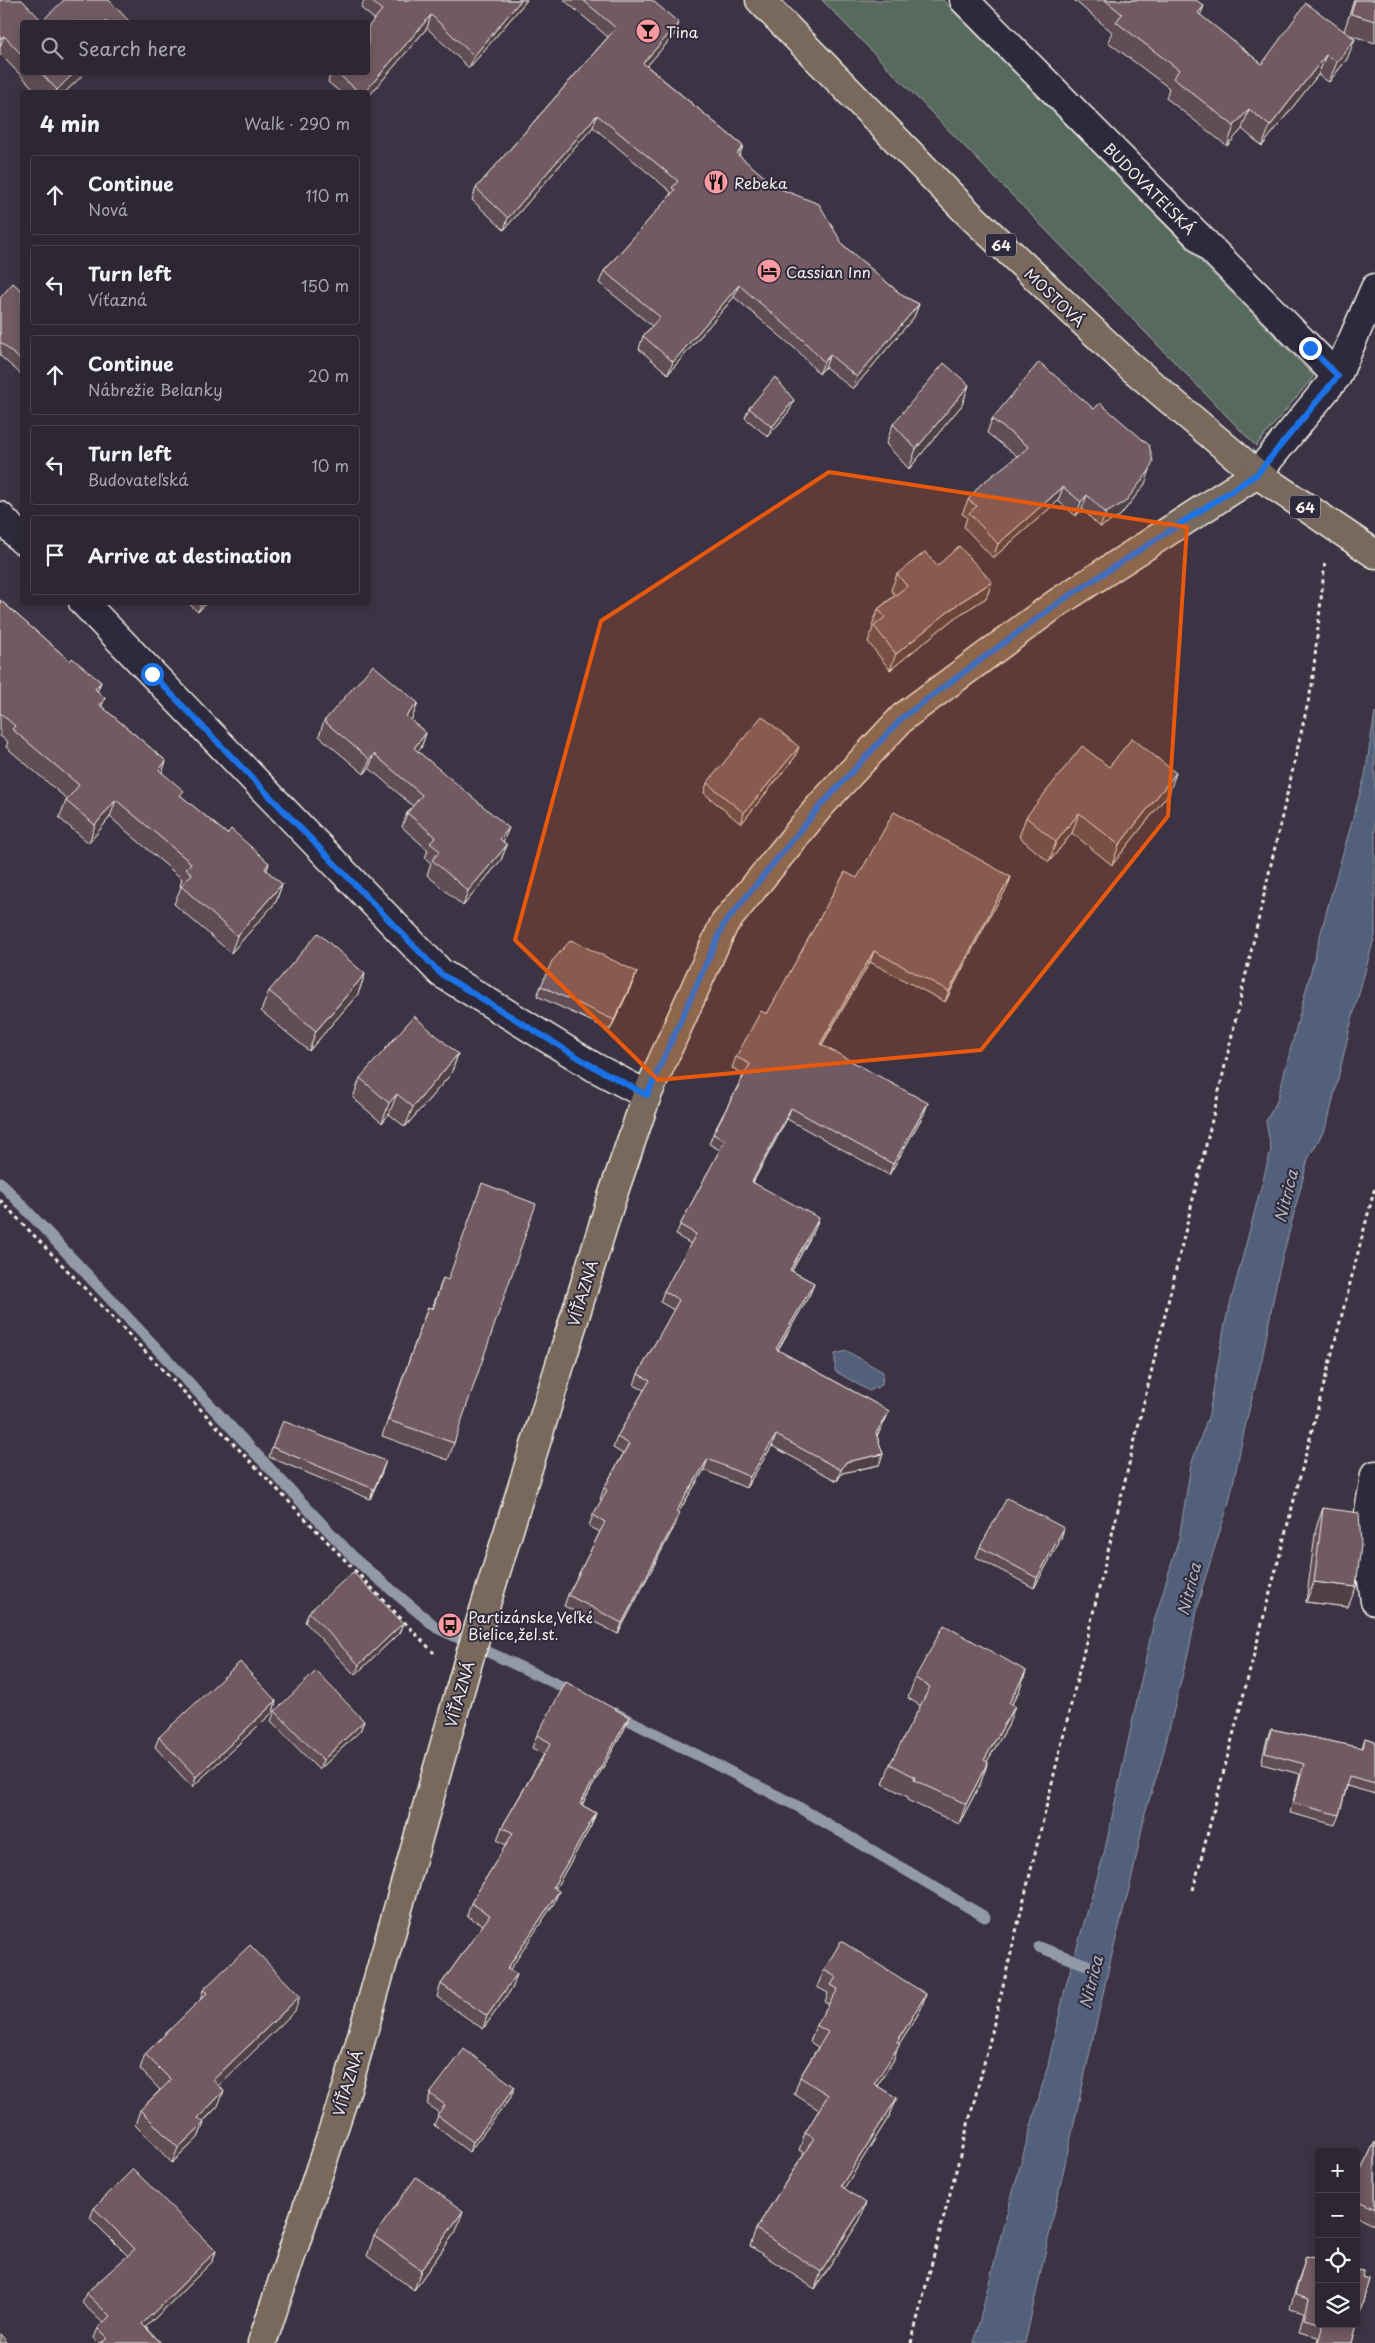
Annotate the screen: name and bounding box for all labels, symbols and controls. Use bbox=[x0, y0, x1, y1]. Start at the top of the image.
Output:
bar icon: Tina bbox=[635, 18, 661, 44]
search box bbox=[20, 20, 370, 75]
place label: Tina bbox=[666, 20, 699, 43]
icon: search bbox=[38, 34, 66, 62]
text: Search here bbox=[78, 34, 187, 62]
text: 4 min bbox=[40, 107, 100, 139]
text: Walk · 290 m bbox=[244, 111, 350, 135]
street label: BUDOVATEĽSKÁ bbox=[1099, 137, 1201, 239]
text: Continue bbox=[88, 169, 174, 197]
restaurant icon: Rebeka bbox=[703, 169, 729, 195]
place label: Rebeka bbox=[734, 171, 788, 194]
icon: ahead bbox=[41, 181, 69, 209]
text: 110 m bbox=[306, 183, 349, 207]
text: Nová bbox=[88, 197, 128, 221]
road number: 64 bbox=[986, 234, 1016, 256]
hotel icon: Cassian Inn bbox=[756, 258, 782, 284]
text: Turn left bbox=[88, 259, 172, 287]
place label: Cassian Inn bbox=[786, 260, 871, 283]
street label: MOSTOVÁ bbox=[1020, 262, 1090, 332]
icon: left bbox=[41, 271, 69, 299]
text: 150 m bbox=[301, 273, 349, 297]
text: Víťazná bbox=[88, 287, 147, 311]
route end bbox=[1299, 337, 1322, 360]
text: Continue bbox=[88, 349, 174, 377]
icon: ahead bbox=[41, 361, 69, 389]
text: 20 m bbox=[308, 363, 349, 387]
text: Nábrežie Belanky bbox=[88, 377, 223, 401]
text: Turn left bbox=[88, 439, 172, 467]
icon: left bbox=[41, 451, 69, 479]
text: 10 m bbox=[312, 453, 349, 477]
text: Budovateľská bbox=[88, 467, 189, 491]
road number: 64 bbox=[1290, 496, 1320, 518]
icon: arrive bbox=[41, 541, 69, 569]
text: Arrive at destination bbox=[88, 541, 292, 569]
route start bbox=[141, 663, 164, 686]
water label: Nitrica bbox=[1267, 1166, 1303, 1225]
street label: VÍŤAZNÁ bbox=[561, 1257, 603, 1329]
water label: Nitrica bbox=[1170, 1559, 1206, 1618]
place label: Partizánske,Veľké Bielice,žel.st. bbox=[468, 1605, 593, 1645]
bus stop icon: Partizánske,Veľké Bielice,žel.st. bbox=[437, 1612, 463, 1638]
street label: VÍŤAZNÁ bbox=[439, 1658, 479, 1730]
water label: Nitrica bbox=[1072, 1952, 1108, 2011]
street label: VÍŤAZNÁ bbox=[326, 2047, 368, 2119]
map controls bbox=[1315, 2148, 1360, 2328]
button: + bbox=[1315, 2148, 1360, 2193]
button: − bbox=[1315, 2193, 1360, 2238]
button: locate bbox=[1315, 2238, 1360, 2283]
button: layers bbox=[1315, 2283, 1360, 2328]

